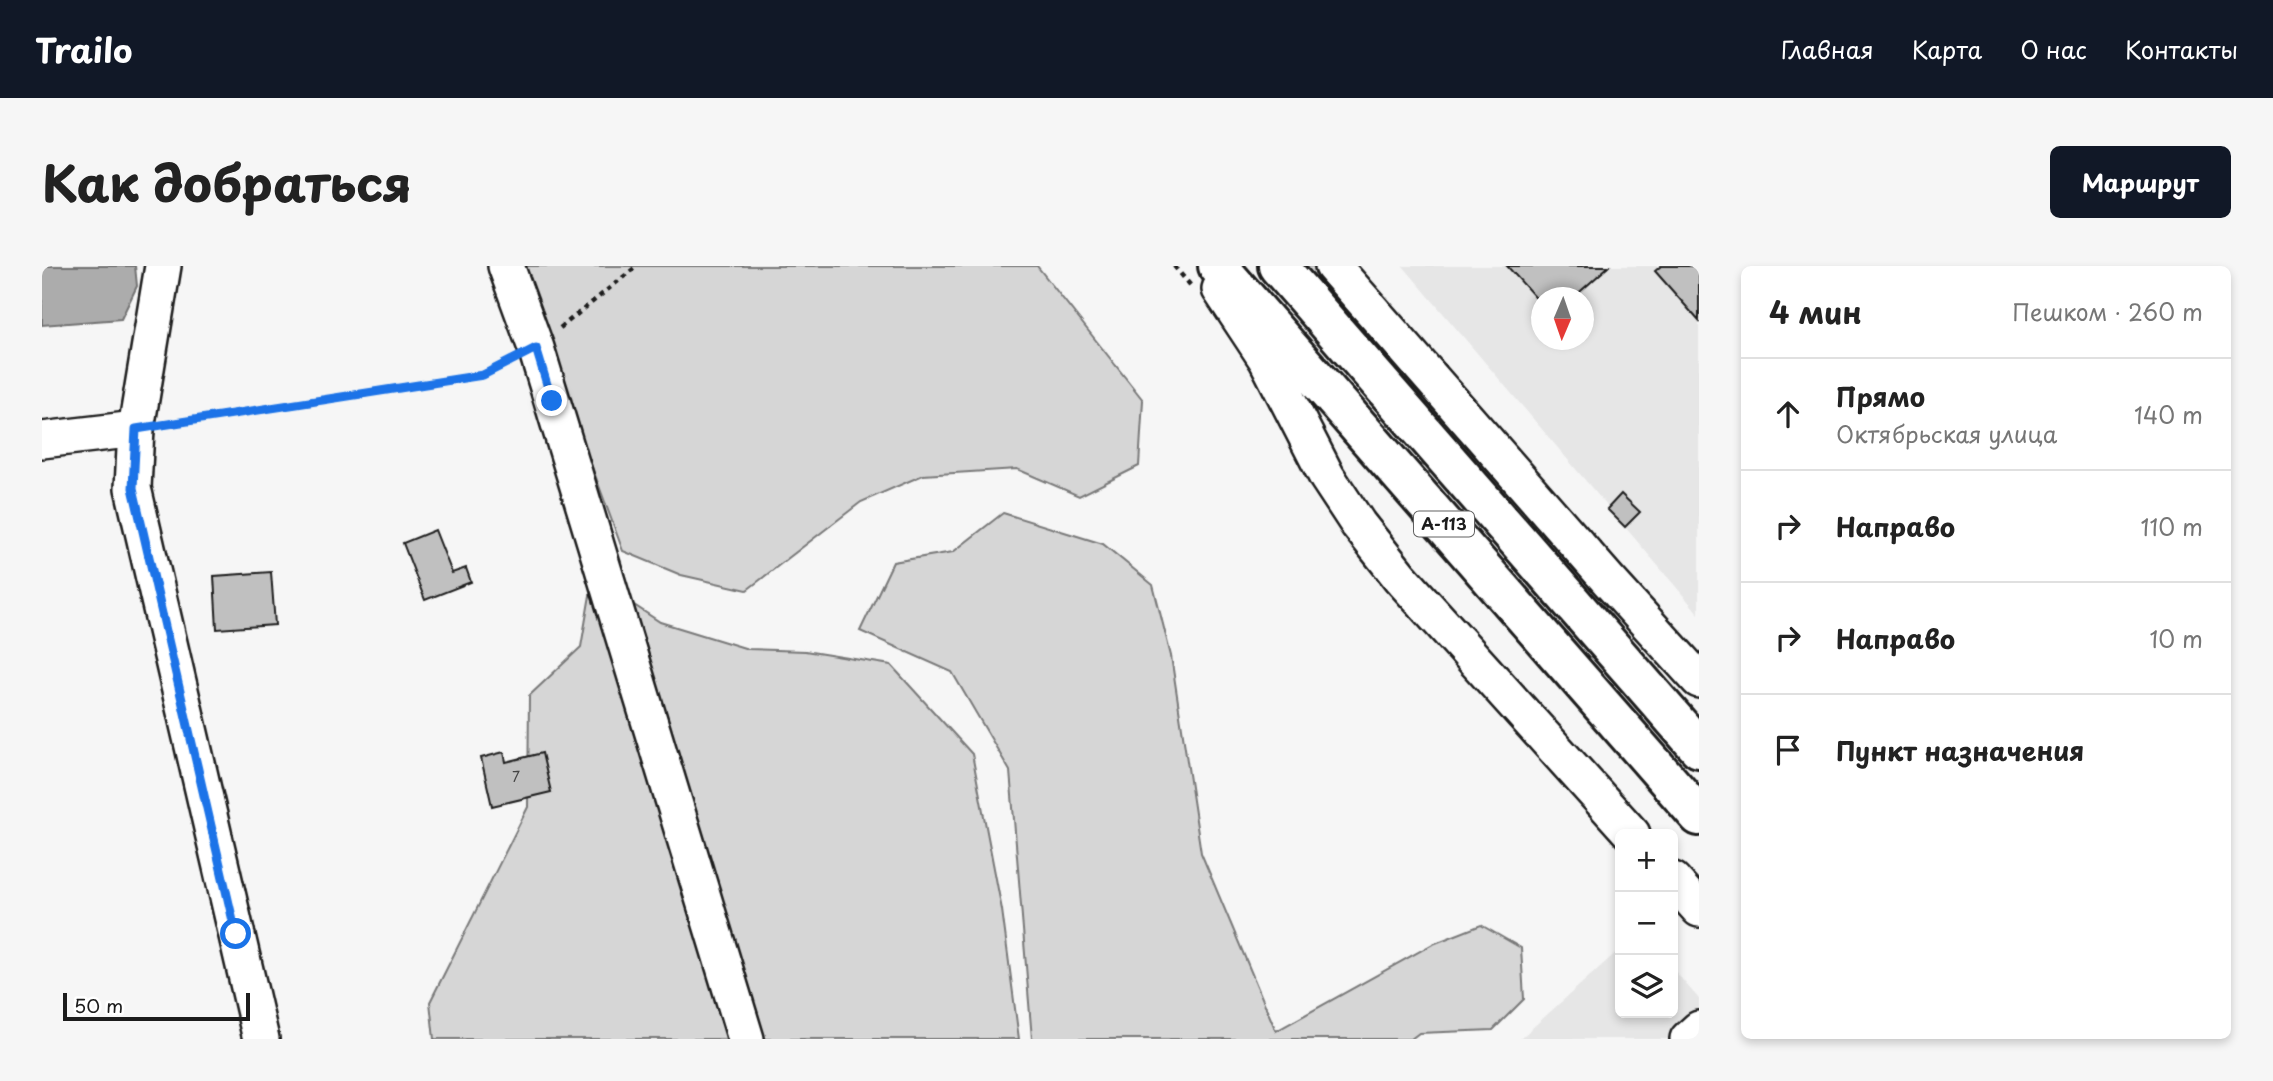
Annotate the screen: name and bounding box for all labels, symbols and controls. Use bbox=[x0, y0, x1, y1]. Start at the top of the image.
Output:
text: Trailo bbox=[35, 24, 132, 74]
text: Главная bbox=[1781, 31, 1874, 67]
text: Карта bbox=[1912, 31, 1982, 67]
text: О нас bbox=[2020, 31, 2087, 67]
text: Контакты bbox=[2125, 31, 2238, 67]
text: Как добраться bbox=[42, 145, 412, 219]
button: Маршрут bbox=[2050, 146, 2231, 218]
north arrow bbox=[1531, 287, 1594, 350]
text: 4 мин bbox=[1769, 289, 1862, 334]
text: Пешком · 260 m bbox=[2012, 294, 2203, 329]
text: Прямо bbox=[1836, 377, 1925, 416]
route end bbox=[536, 385, 567, 416]
icon: ahead bbox=[1769, 395, 1807, 433]
text: 140 m bbox=[2134, 397, 2203, 432]
text: Октябрьская улица bbox=[1836, 416, 2057, 451]
icon: right bbox=[1769, 507, 1807, 545]
text: Направо bbox=[1836, 507, 1955, 546]
text: 110 m bbox=[2141, 509, 2203, 544]
road number: А-113 bbox=[1414, 512, 1474, 536]
icon: right bbox=[1769, 619, 1807, 657]
text: Направо bbox=[1836, 619, 1955, 658]
text: 10 m bbox=[2149, 621, 2203, 656]
icon: arrive bbox=[1769, 731, 1807, 769]
text: Пункт назначения bbox=[1836, 731, 2084, 770]
house number: 7 bbox=[512, 766, 520, 787]
map controls bbox=[1615, 829, 1678, 1018]
button: + bbox=[1615, 829, 1678, 892]
button: − bbox=[1615, 892, 1678, 955]
route start bbox=[220, 918, 251, 949]
button: layers bbox=[1615, 955, 1678, 1018]
scale bar bbox=[63, 990, 250, 1022]
text: 50 m bbox=[74, 991, 123, 1019]

